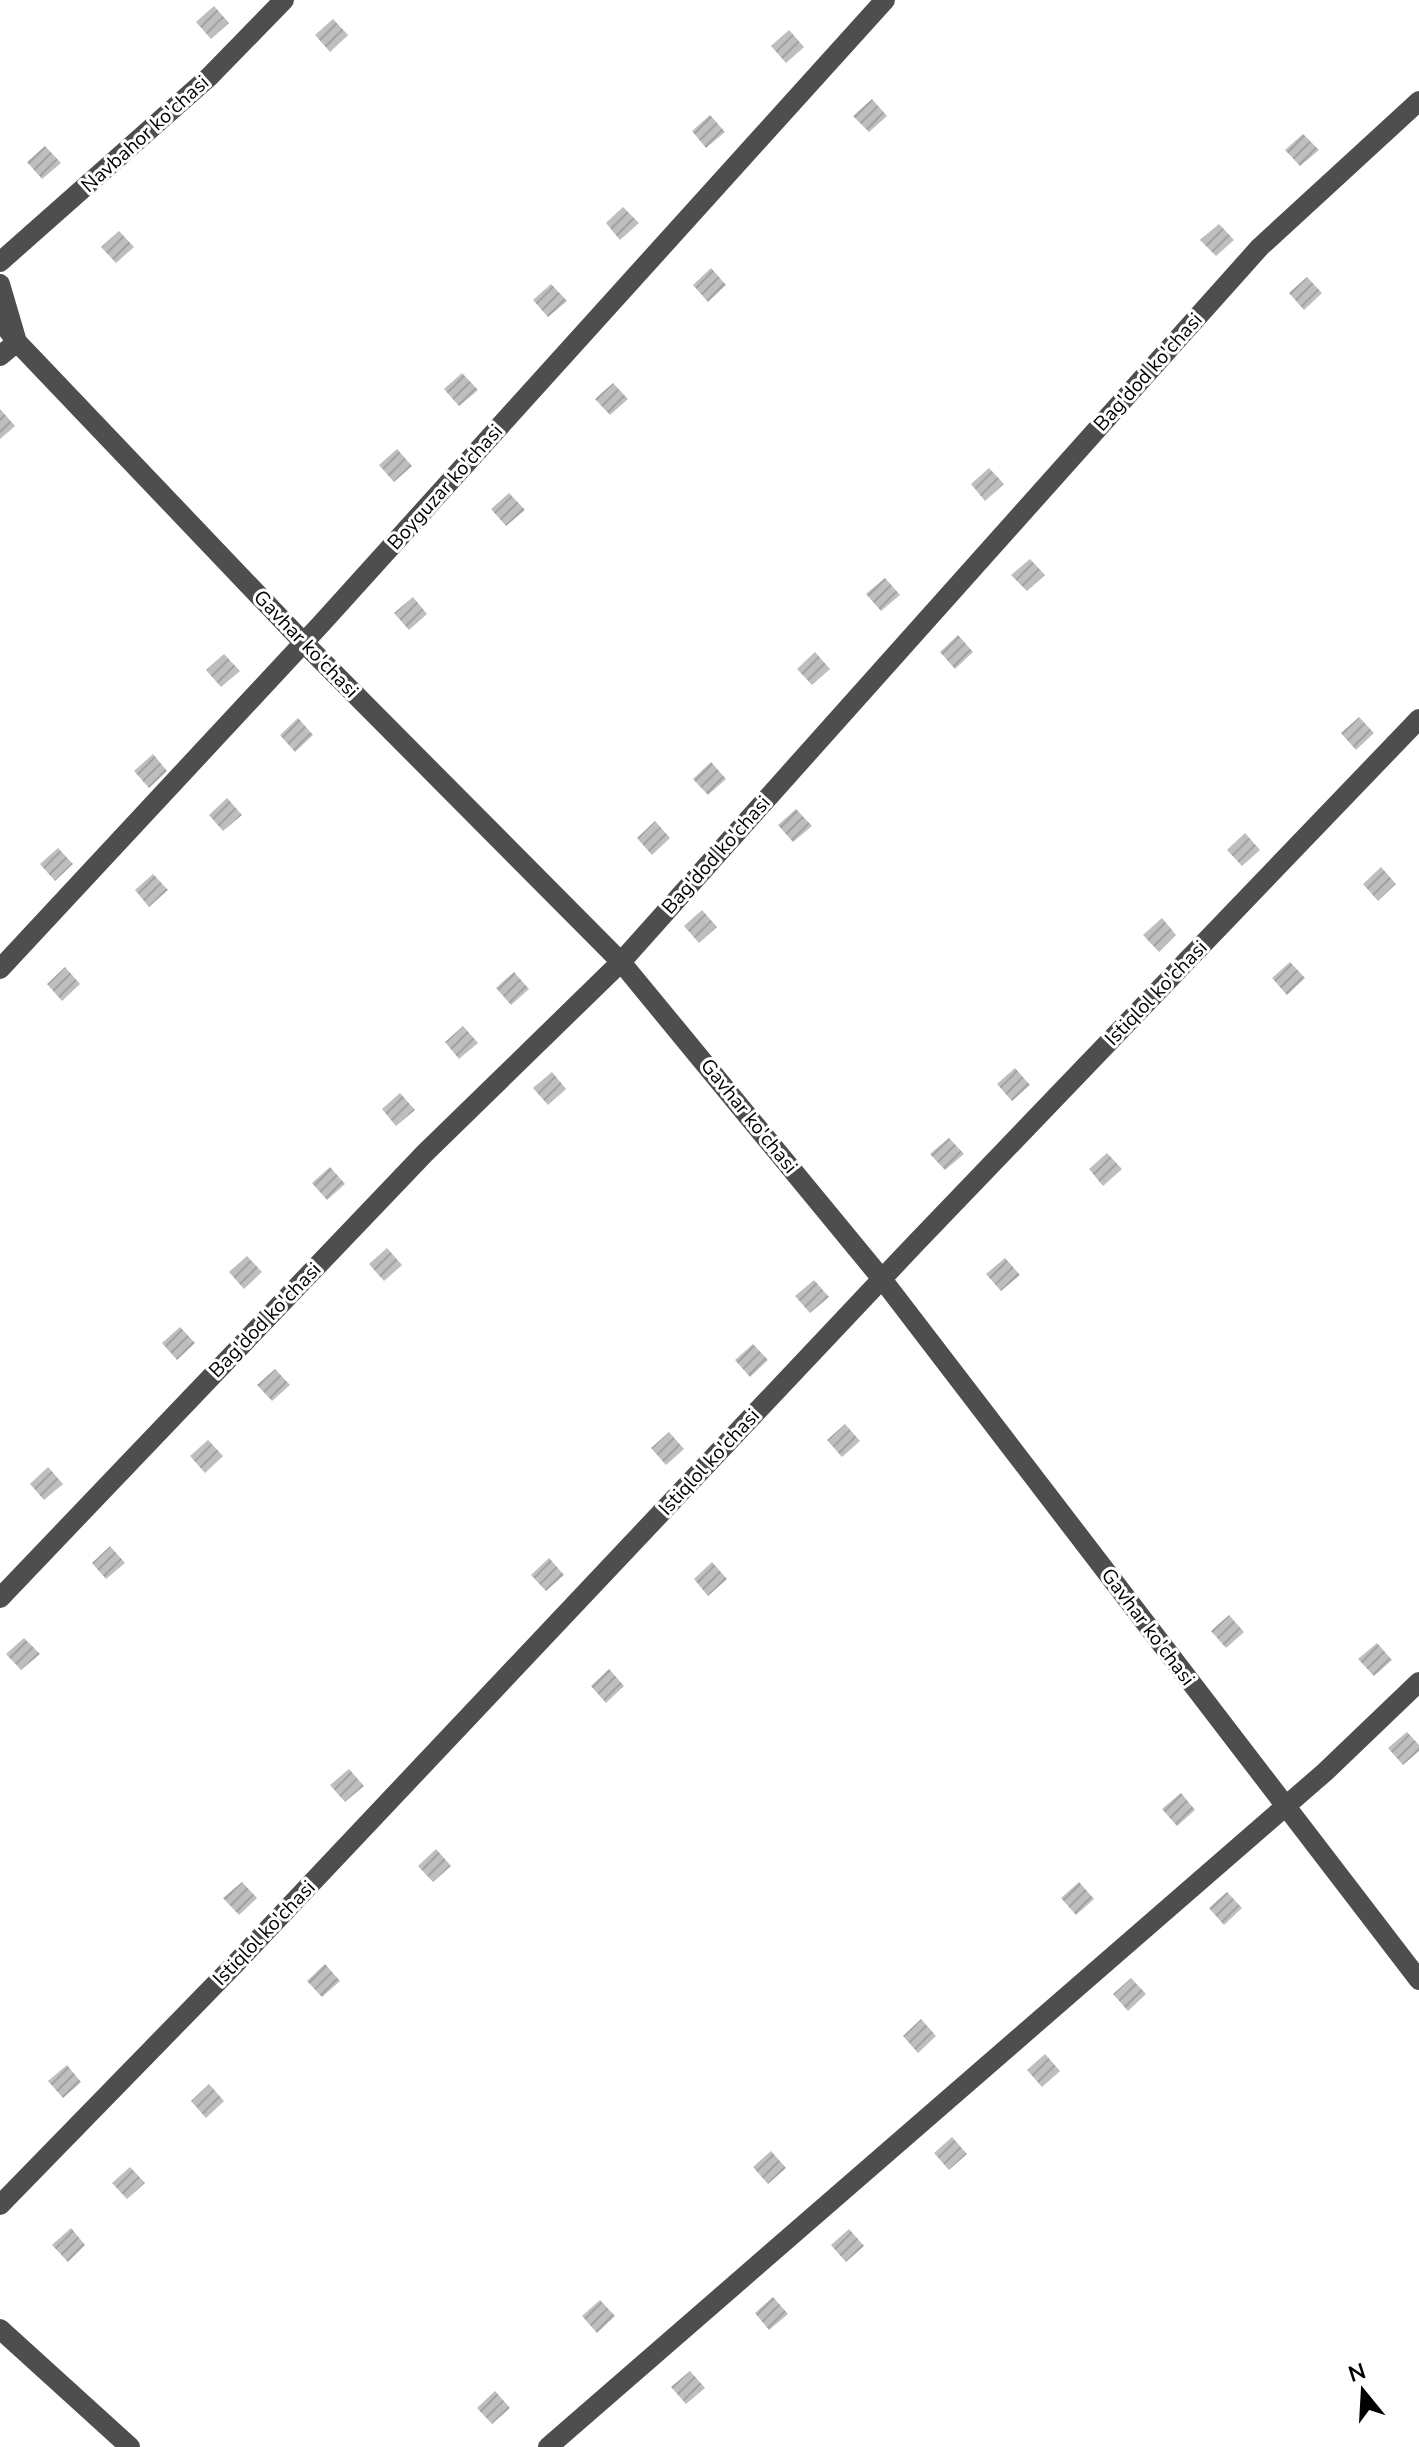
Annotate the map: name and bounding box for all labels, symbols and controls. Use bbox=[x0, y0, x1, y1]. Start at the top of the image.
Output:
street label: Navbahor ko'chasi bbox=[75, 69, 215, 199]
street label: Bag'dod ko'chasi bbox=[1088, 307, 1208, 437]
street label: Boyguzar ko'chasi bbox=[381, 418, 509, 556]
street label: Gavhar ko'chasi bbox=[248, 584, 364, 704]
street label: Bag'dod ko'chasi bbox=[656, 790, 776, 920]
street label: Istiqlol ko'chasi bbox=[1099, 934, 1213, 1052]
street label: Gavhar ko'chasi bbox=[694, 1053, 804, 1179]
street label: Bag'dod ko'chasi bbox=[203, 1256, 327, 1384]
street label: Istiqlol ko'chasi bbox=[653, 1403, 765, 1521]
street label: Gavhar ko'chasi bbox=[1095, 1563, 1201, 1691]
street label: Istiqlol ko'chasi bbox=[207, 1874, 321, 1992]
north arrow bbox=[1323, 2351, 1403, 2431]
text: N bbox=[1345, 2356, 1370, 2390]

